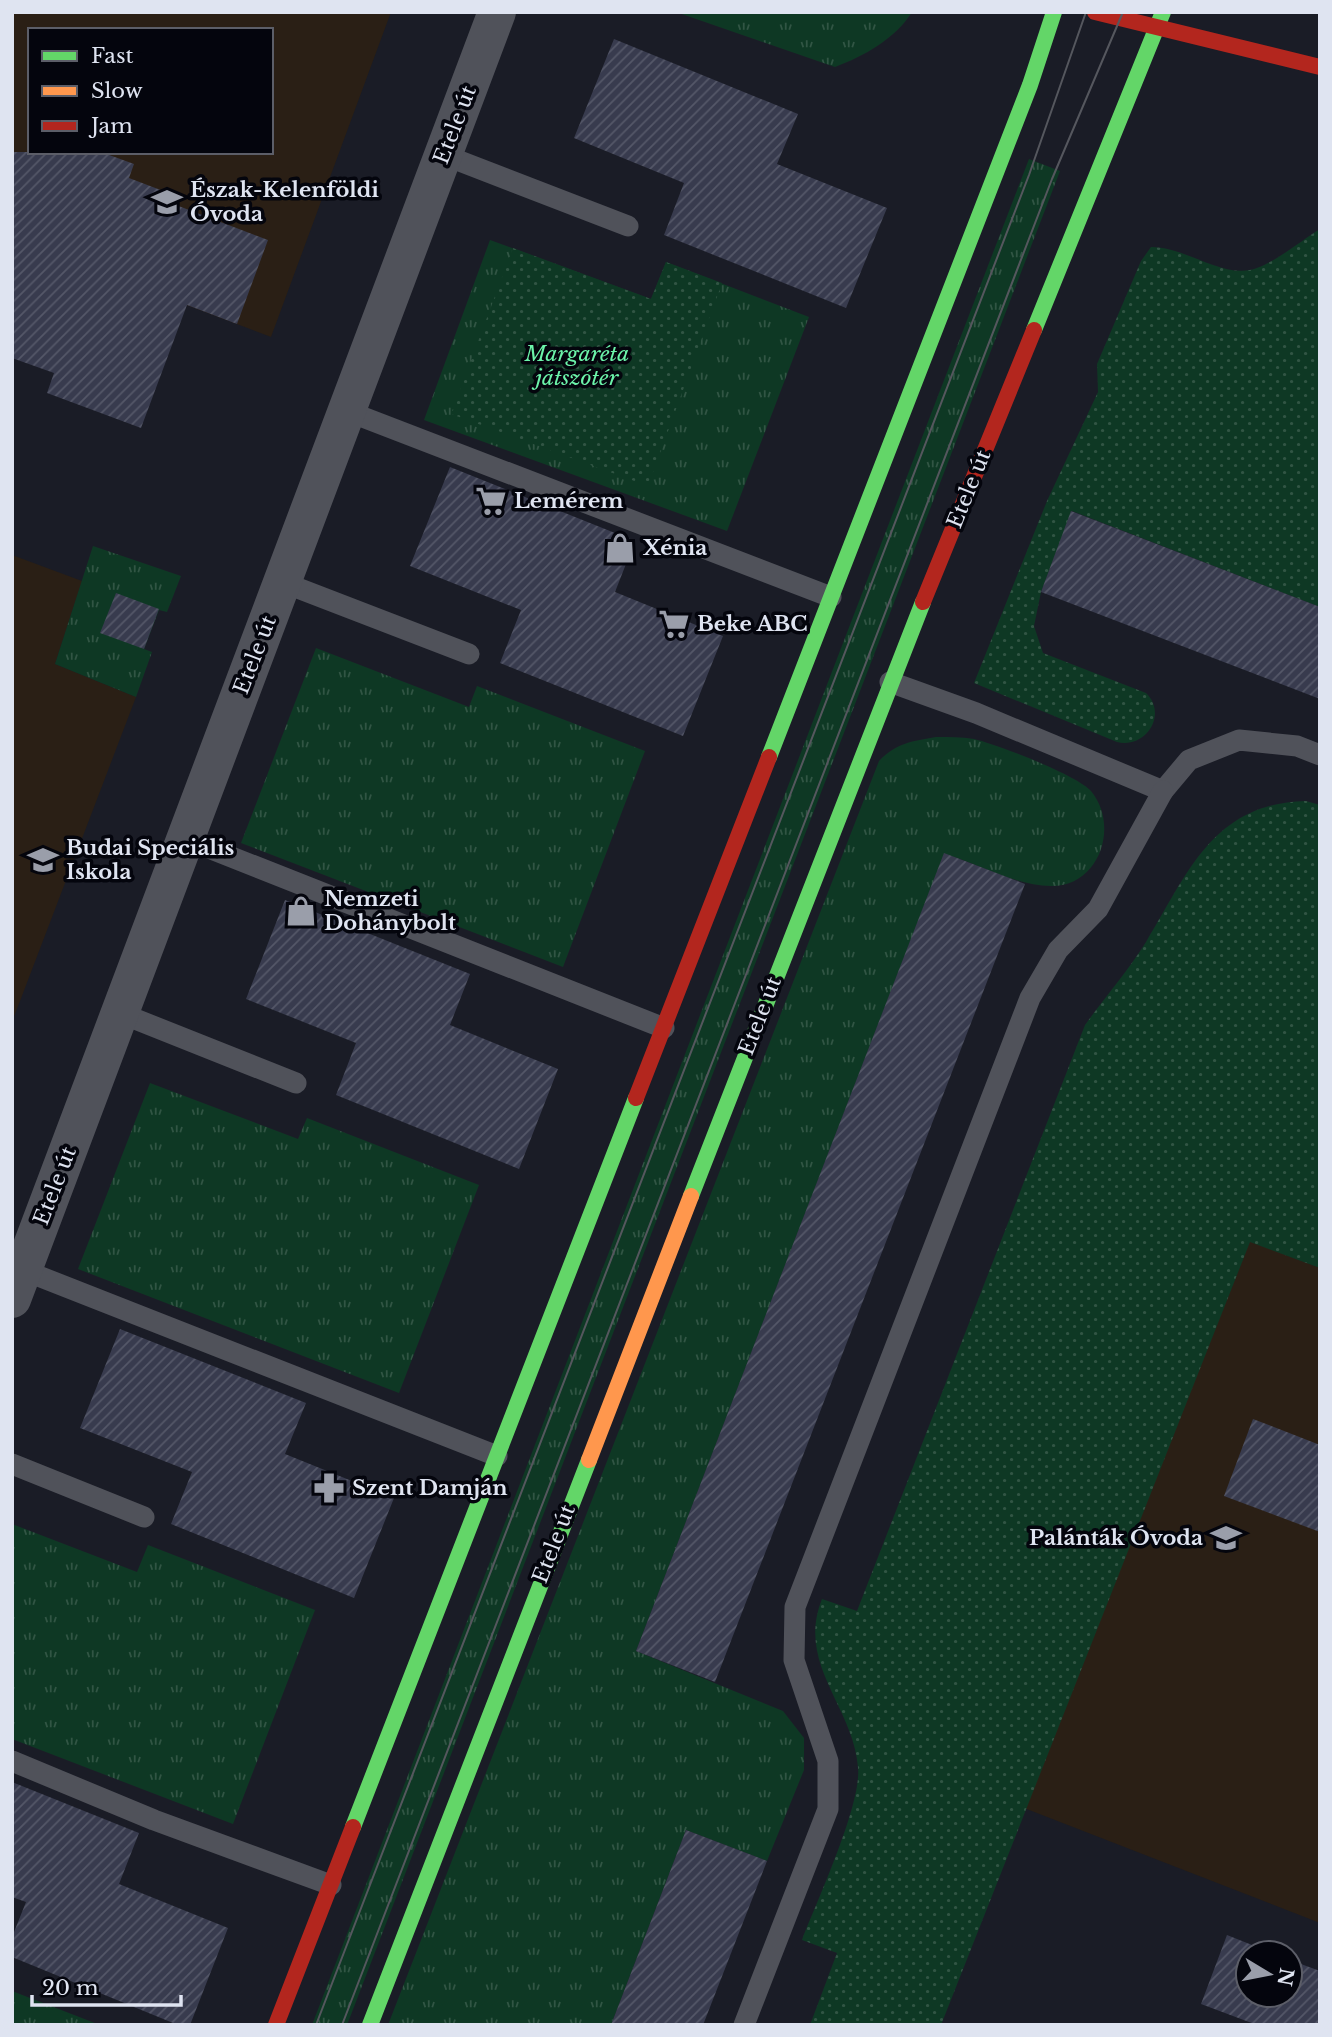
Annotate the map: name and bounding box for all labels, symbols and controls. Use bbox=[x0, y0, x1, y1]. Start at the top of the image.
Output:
legend bbox=[28, 28, 273, 154]
text: Fast bbox=[91, 43, 133, 69]
text: Slow bbox=[91, 78, 143, 104]
street label: Etele út bbox=[428, 82, 482, 168]
text: Jam bbox=[88, 113, 133, 139]
place label: Észak-Kelenföldi Óvoda bbox=[190, 177, 379, 227]
school or university icon: Észak-Kelenföldi Óvoda bbox=[150, 185, 184, 219]
park label: Margaréta játszótér bbox=[524, 341, 629, 391]
street label: Etele út bbox=[942, 446, 996, 532]
supermarket icon: Lemérem bbox=[474, 484, 508, 518]
place label: Lemérem bbox=[514, 488, 624, 514]
shop icon: Xénia bbox=[603, 531, 637, 565]
place label: Xénia bbox=[642, 535, 707, 561]
supermarket icon: Beke ABC bbox=[657, 607, 691, 641]
place label: Beke ABC bbox=[697, 611, 807, 637]
street label: Etele út bbox=[228, 612, 282, 698]
place label: Budai Speciális Iskola bbox=[66, 835, 235, 885]
school or university icon: Budai Speciális Iskola bbox=[26, 843, 60, 877]
place label: Nemzeti Dohánybolt bbox=[324, 886, 456, 936]
shop icon: Nemzeti Dohánybolt bbox=[284, 894, 318, 928]
street label: Etele út bbox=[733, 973, 787, 1059]
street label: Etele út bbox=[28, 1143, 82, 1229]
pharmacy icon: Szent Damján bbox=[312, 1471, 346, 1505]
place label: Szent Damján bbox=[352, 1475, 508, 1501]
street label: Etele út bbox=[527, 1501, 581, 1587]
school or university icon: Palánták Óvoda bbox=[1209, 1521, 1243, 1555]
place label: Palánták Óvoda bbox=[1029, 1525, 1203, 1551]
north arrow bbox=[1234, 1939, 1304, 2009]
scale bar bbox=[32, 1964, 180, 2008]
text: N bbox=[1272, 1966, 1298, 1988]
text: 20 m bbox=[42, 1975, 99, 2001]

